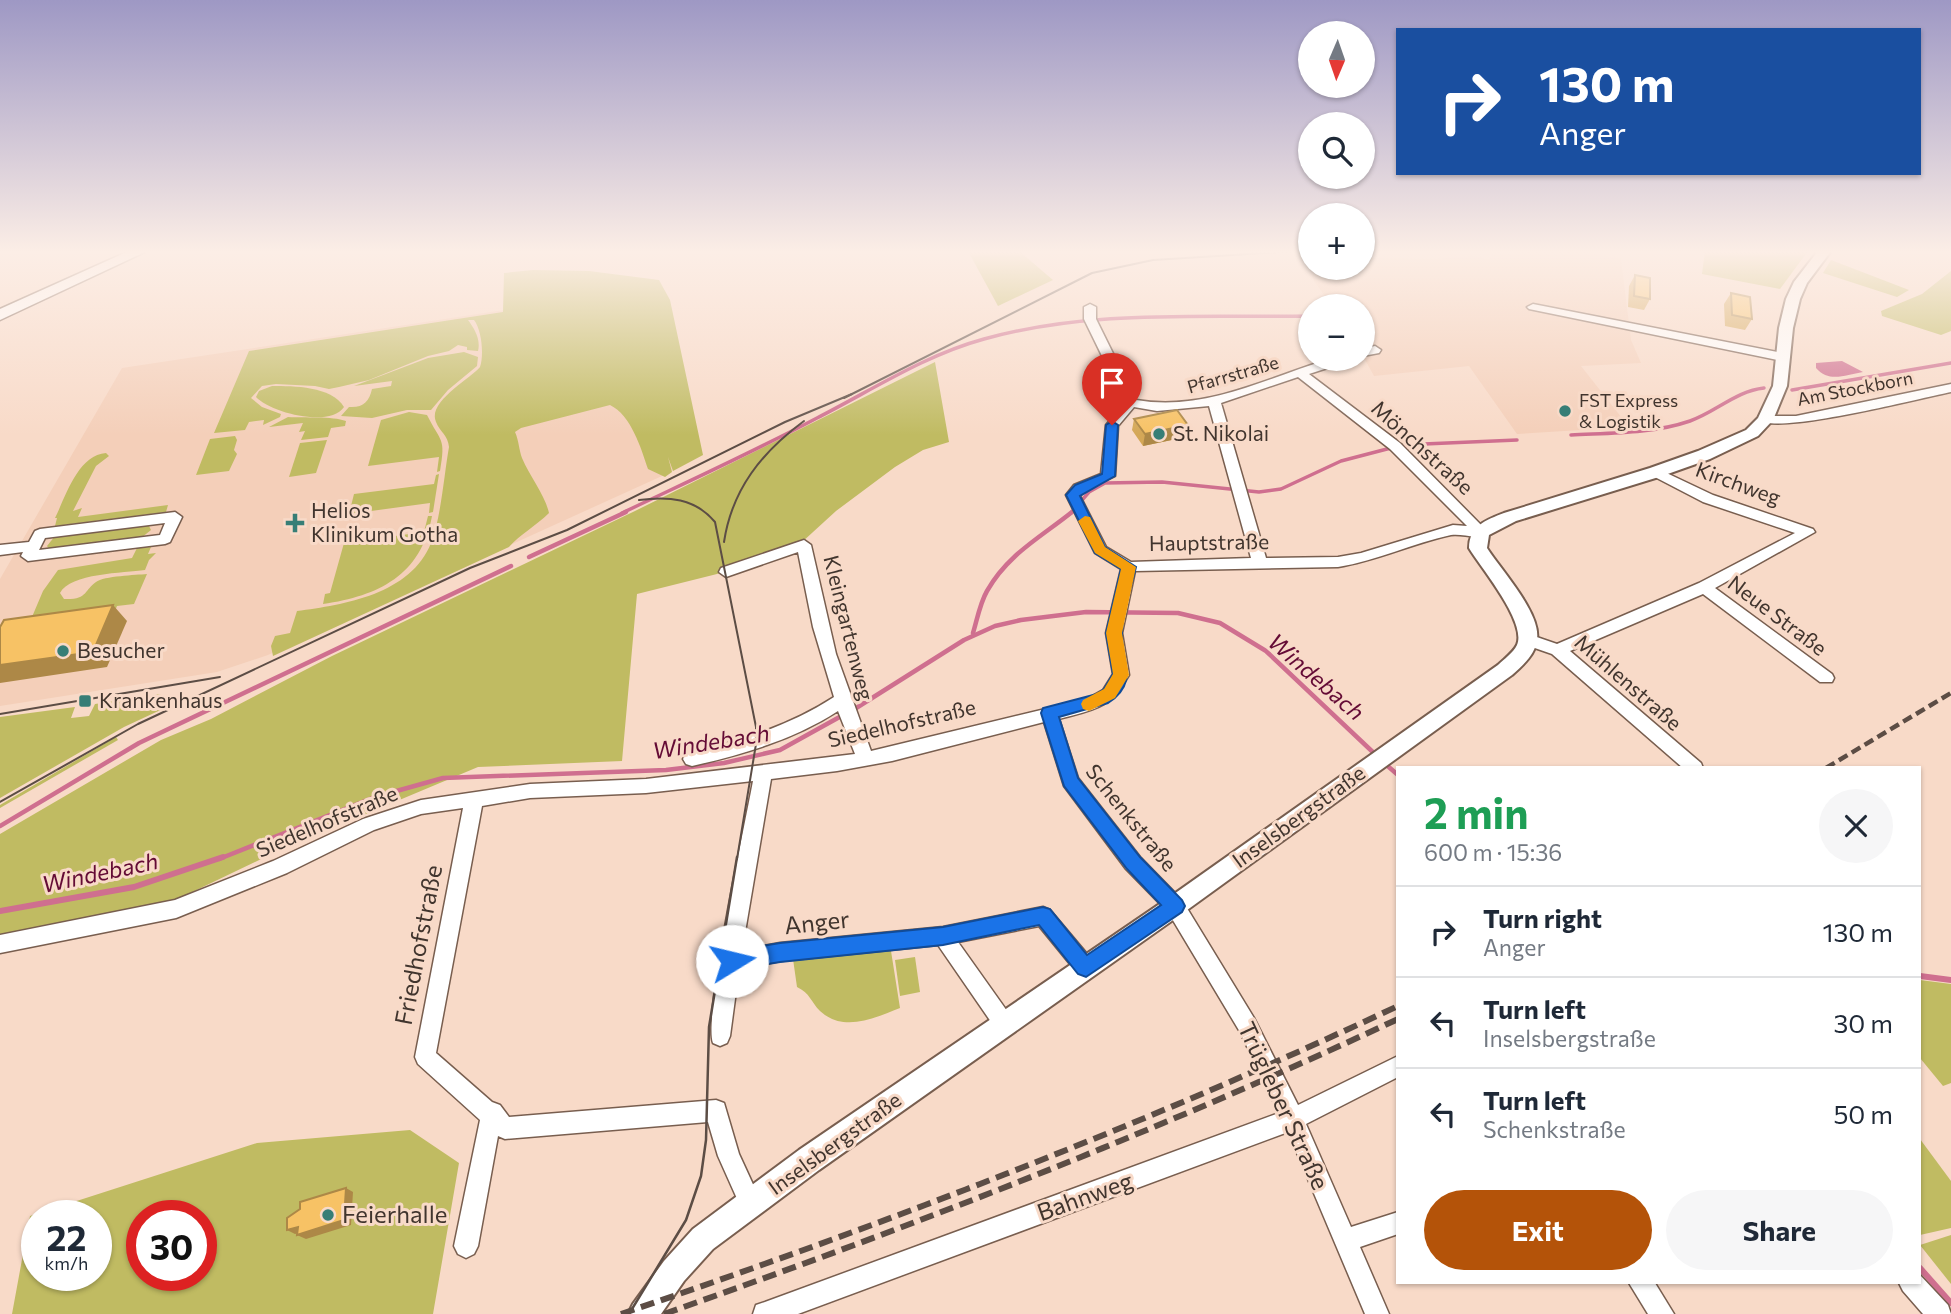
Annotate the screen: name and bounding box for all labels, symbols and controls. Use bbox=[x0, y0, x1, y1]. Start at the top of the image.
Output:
north arrow bbox=[1298, 21, 1376, 98]
map controls bbox=[1298, 21, 1375, 371]
text: 130 m bbox=[1539, 52, 1674, 112]
icon: right bbox=[1424, 56, 1515, 147]
button: search bbox=[1298, 112, 1375, 189]
text: Anger bbox=[1539, 112, 1626, 152]
button: + bbox=[1298, 203, 1375, 280]
button: − bbox=[1298, 294, 1375, 371]
street label: Pfarrstraße bbox=[1184, 351, 1281, 398]
pin bbox=[1082, 353, 1142, 425]
icon: arrive bbox=[1093, 364, 1131, 402]
street label: Am Stockborn bbox=[1795, 366, 1915, 410]
place label: FST Express & Logistik bbox=[1579, 389, 1678, 432]
street label: Mönchstraße bbox=[1367, 395, 1479, 499]
marker: FST Express & Logistik bbox=[1557, 403, 1573, 419]
place label: St. Nikolai bbox=[1173, 420, 1269, 445]
marker: St. Nikolai bbox=[1151, 426, 1167, 442]
street label: Kirchweg bbox=[1693, 456, 1784, 509]
place label: Helios Klinikum Gotha bbox=[311, 497, 458, 546]
marker: Helios Klinikum Gotha bbox=[285, 513, 305, 533]
street label: Hauptstraße bbox=[1149, 528, 1269, 555]
street label: Kleingartenweg bbox=[819, 552, 880, 703]
street label: Neue Straße bbox=[1723, 569, 1832, 660]
water label: Windebach bbox=[1263, 627, 1370, 726]
street label: Mühlenstraße bbox=[1570, 629, 1688, 735]
place label: Besucher bbox=[77, 637, 165, 662]
marker: Besucher bbox=[55, 643, 71, 659]
place label: Krankenhaus bbox=[99, 687, 223, 712]
marker: Krankenhaus bbox=[77, 693, 93, 709]
street label: Siedelhofstraße bbox=[825, 693, 978, 752]
water label: Windebach bbox=[650, 718, 771, 764]
street label: Schenkstraße bbox=[1081, 759, 1183, 876]
street label: Inselsbergstraße bbox=[1227, 759, 1369, 872]
street label: Siedelhofstraße bbox=[252, 780, 401, 862]
text: 2 min bbox=[1424, 786, 1529, 838]
button: close bbox=[1819, 789, 1893, 863]
text: 600 m · 15:36 bbox=[1424, 838, 1562, 866]
water label: Windebach bbox=[39, 846, 160, 898]
street label: Friedhofstraße bbox=[388, 862, 447, 1027]
text: Turn right bbox=[1483, 902, 1602, 933]
street label: Anger bbox=[783, 904, 851, 939]
icon: right bbox=[1424, 913, 1462, 951]
text: 130 m bbox=[1822, 916, 1893, 947]
position arrow bbox=[695, 924, 769, 998]
text: Anger bbox=[1483, 933, 1546, 961]
text: Turn left bbox=[1483, 993, 1586, 1024]
icon: left bbox=[1424, 1004, 1462, 1042]
text: 30 m bbox=[1834, 1007, 1893, 1038]
street label: Trügleber Straße bbox=[1233, 1017, 1336, 1194]
text: Inselsbergstraße bbox=[1483, 1024, 1656, 1052]
text: Turn left bbox=[1483, 1084, 1586, 1115]
street label: Inselsbergstraße bbox=[763, 1086, 905, 1199]
icon: left bbox=[1424, 1095, 1462, 1133]
text: 50 m bbox=[1833, 1098, 1893, 1129]
text: Schenkstraße bbox=[1483, 1115, 1626, 1143]
street label: Bahnweg bbox=[1033, 1165, 1136, 1226]
button: Exit bbox=[1424, 1190, 1652, 1270]
button: Share bbox=[1666, 1190, 1893, 1270]
place label: Feierhalle bbox=[342, 1199, 447, 1228]
speed limit sign: 30 bbox=[126, 1200, 217, 1291]
marker: Feierhalle bbox=[320, 1207, 336, 1223]
text: 22 bbox=[47, 1215, 86, 1258]
text: km/h bbox=[45, 1252, 88, 1274]

